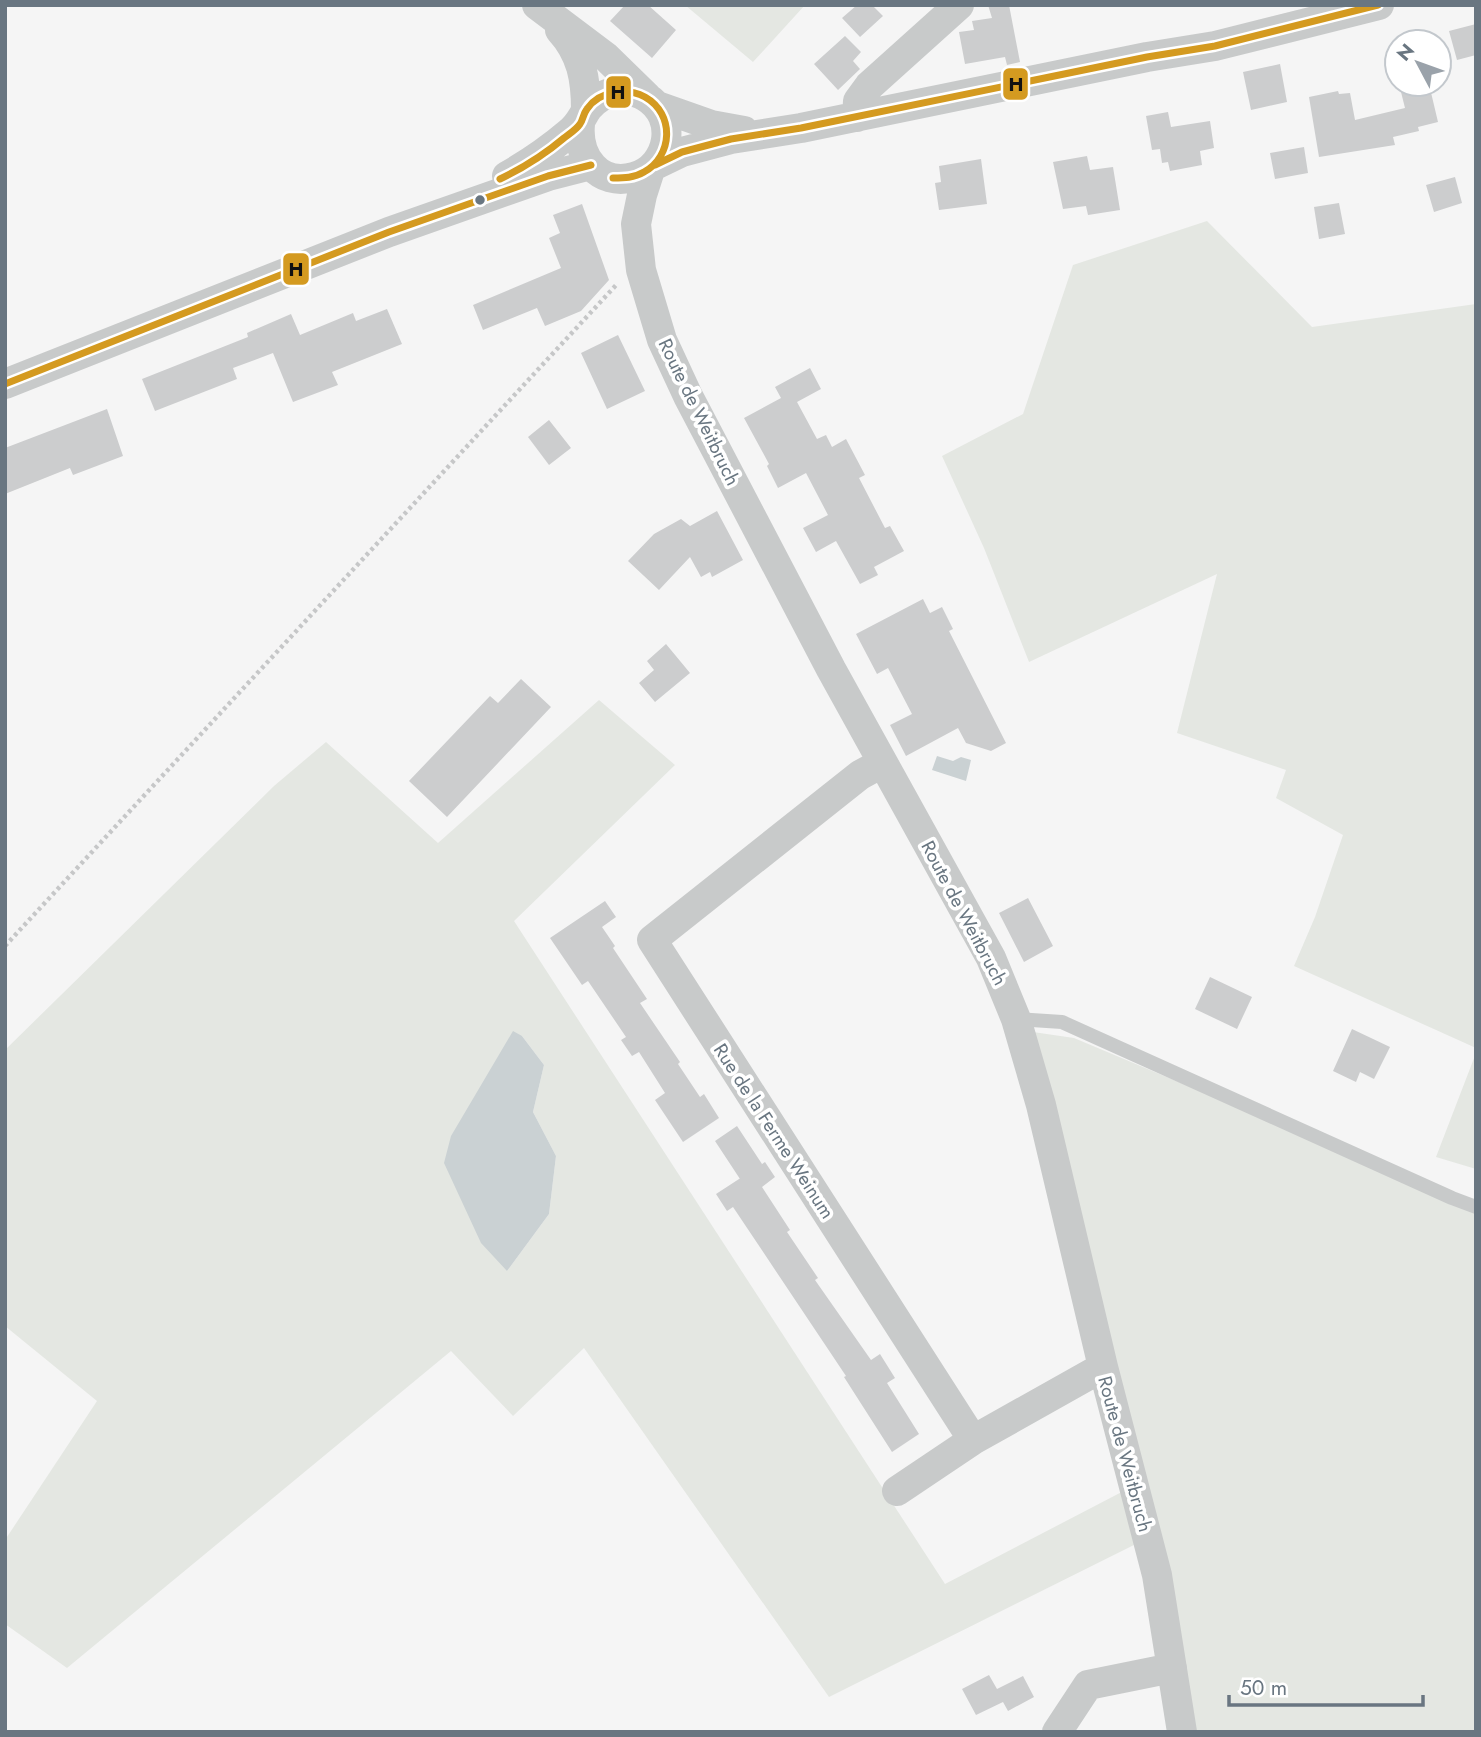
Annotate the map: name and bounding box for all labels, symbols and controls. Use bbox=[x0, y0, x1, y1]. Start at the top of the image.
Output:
north arrow bbox=[1383, 28, 1453, 98]
text: N bbox=[1390, 38, 1421, 67]
line badge: H bbox=[1002, 67, 1029, 101]
text: H bbox=[1009, 71, 1023, 98]
line badge: H bbox=[605, 75, 632, 109]
text: H bbox=[611, 79, 625, 106]
unlabelled marker bbox=[473, 193, 487, 207]
line badge: H bbox=[282, 252, 310, 286]
text: H bbox=[289, 256, 303, 283]
street label: Route de Weitbruch bbox=[652, 334, 746, 490]
street label: Route de Weitbruch bbox=[914, 836, 1014, 990]
street label: Rue de la Ferme Weinum bbox=[707, 1038, 841, 1224]
street label: Route de Weitbruch bbox=[1091, 1373, 1159, 1535]
scale bar bbox=[1229, 1664, 1423, 1708]
text: 50 m bbox=[1240, 1673, 1287, 1703]

